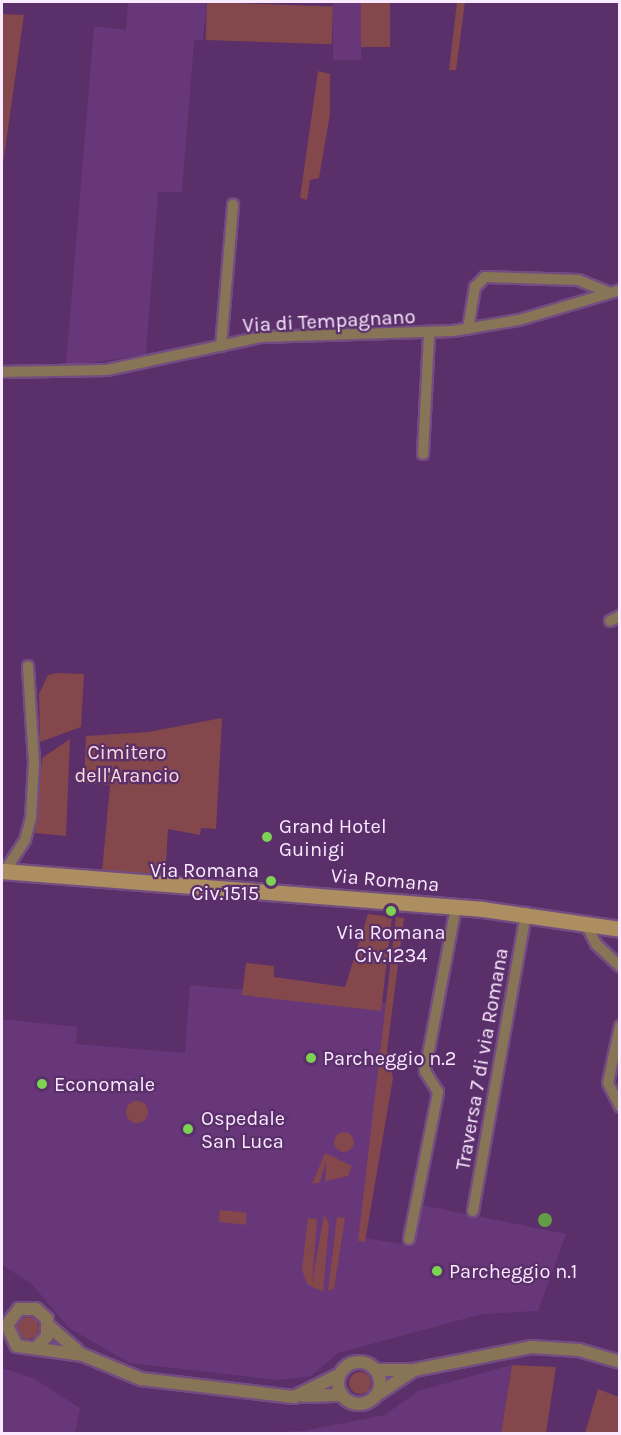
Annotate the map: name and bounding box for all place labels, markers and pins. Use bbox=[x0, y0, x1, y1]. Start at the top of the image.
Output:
place label: Grand Hotel Guinigi bbox=[279, 814, 386, 861]
marker: Grand Hotel Guinigi bbox=[260, 830, 274, 844]
place label: Via Romana Civ.1515 bbox=[150, 858, 259, 905]
marker: Via Romana Civ.1515 bbox=[264, 874, 278, 888]
marker: Via Romana Civ.1234 bbox=[384, 904, 398, 918]
place label: Via Romana Civ.1234 bbox=[337, 921, 445, 968]
place label: Parcheggio n.2 bbox=[323, 1046, 456, 1070]
marker: Parcheggio n.2 bbox=[304, 1051, 318, 1065]
place label: Economale bbox=[54, 1072, 155, 1096]
marker: Economale bbox=[35, 1077, 49, 1091]
place label: Ospedale San Luca bbox=[201, 1106, 285, 1153]
marker: Ospedale San Luca bbox=[179, 1120, 197, 1138]
place label: Parcheggio n.1 bbox=[449, 1259, 577, 1283]
marker: Parcheggio n.1 bbox=[430, 1264, 444, 1278]

